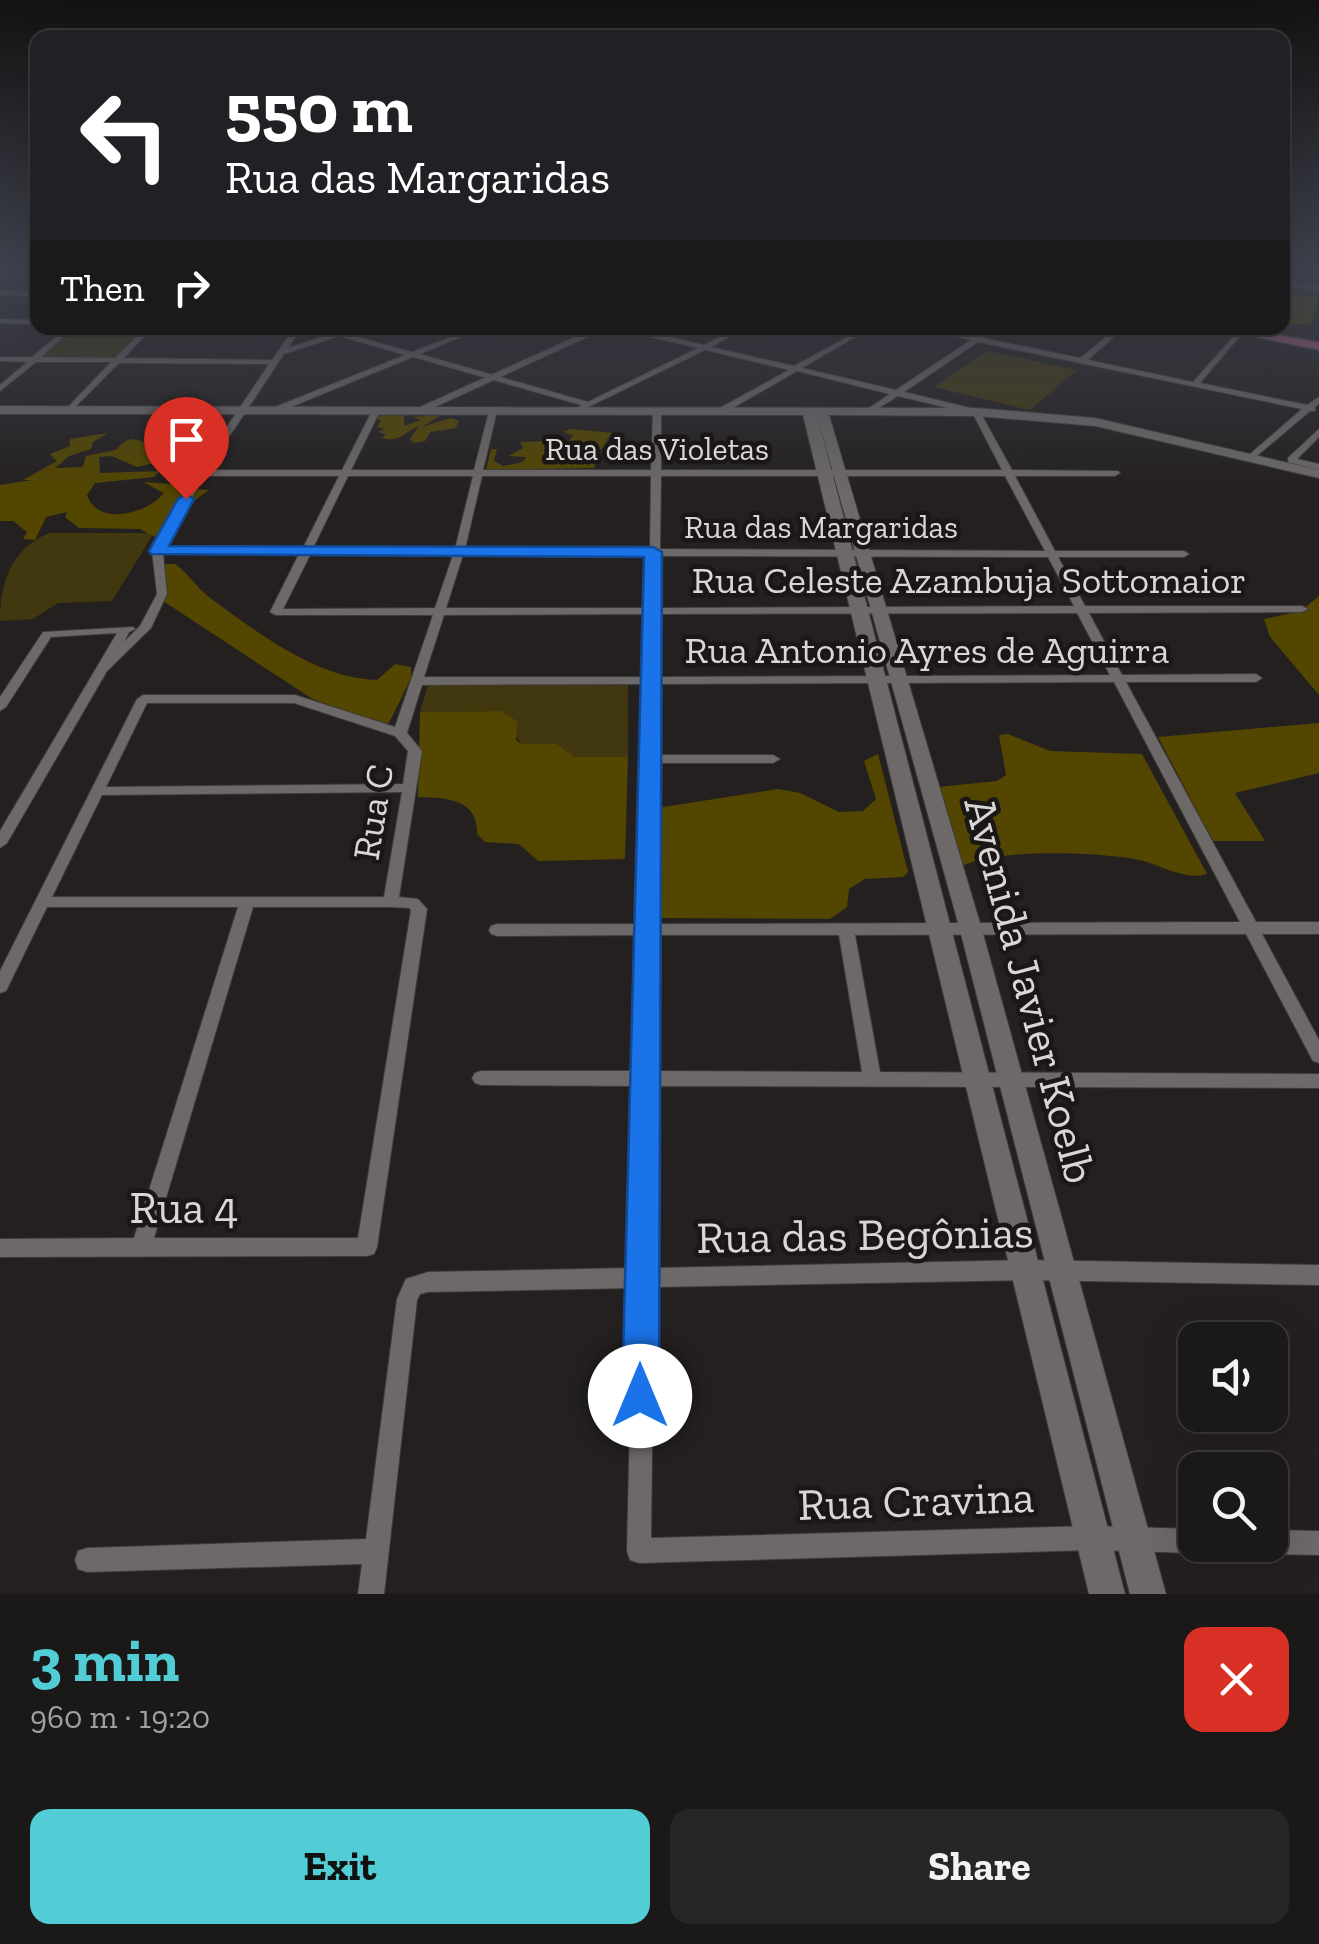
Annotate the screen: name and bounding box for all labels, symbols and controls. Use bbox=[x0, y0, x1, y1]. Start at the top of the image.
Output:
text: 550 m bbox=[225, 66, 413, 150]
icon: left bbox=[60, 70, 190, 200]
text: Rua das Margaridas bbox=[225, 151, 610, 205]
icon: right bbox=[164, 260, 219, 315]
text: Then bbox=[60, 265, 144, 311]
pin bbox=[144, 397, 229, 500]
icon: arrive bbox=[159, 412, 214, 467]
street label: Rua das Violetas bbox=[545, 430, 769, 468]
street label: Rua das Margaridas bbox=[684, 508, 958, 546]
street label: Rua Celeste Azambuja Sottomaior bbox=[692, 557, 1246, 603]
street label: Rua Antonio Ayres de Aguirra bbox=[685, 627, 1169, 673]
street label: Rua C bbox=[343, 761, 403, 863]
street label: Avenida Javier Koelb bbox=[952, 791, 1108, 1189]
street label: Rua 4 bbox=[129, 1181, 239, 1235]
street label: Rua das Begônias bbox=[696, 1205, 1034, 1265]
map controls bbox=[1178, 1322, 1288, 1562]
button: sound bbox=[1178, 1322, 1288, 1432]
position arrow bbox=[588, 1344, 692, 1448]
button: search bbox=[1178, 1452, 1288, 1562]
street label: Rua Cravina bbox=[797, 1470, 1035, 1532]
text: 3 min bbox=[30, 1624, 179, 1696]
button: close bbox=[1184, 1627, 1289, 1732]
text: 960 m · 19:20 bbox=[30, 1698, 210, 1736]
button: Exit bbox=[30, 1809, 650, 1924]
button: Share bbox=[670, 1809, 1289, 1924]

